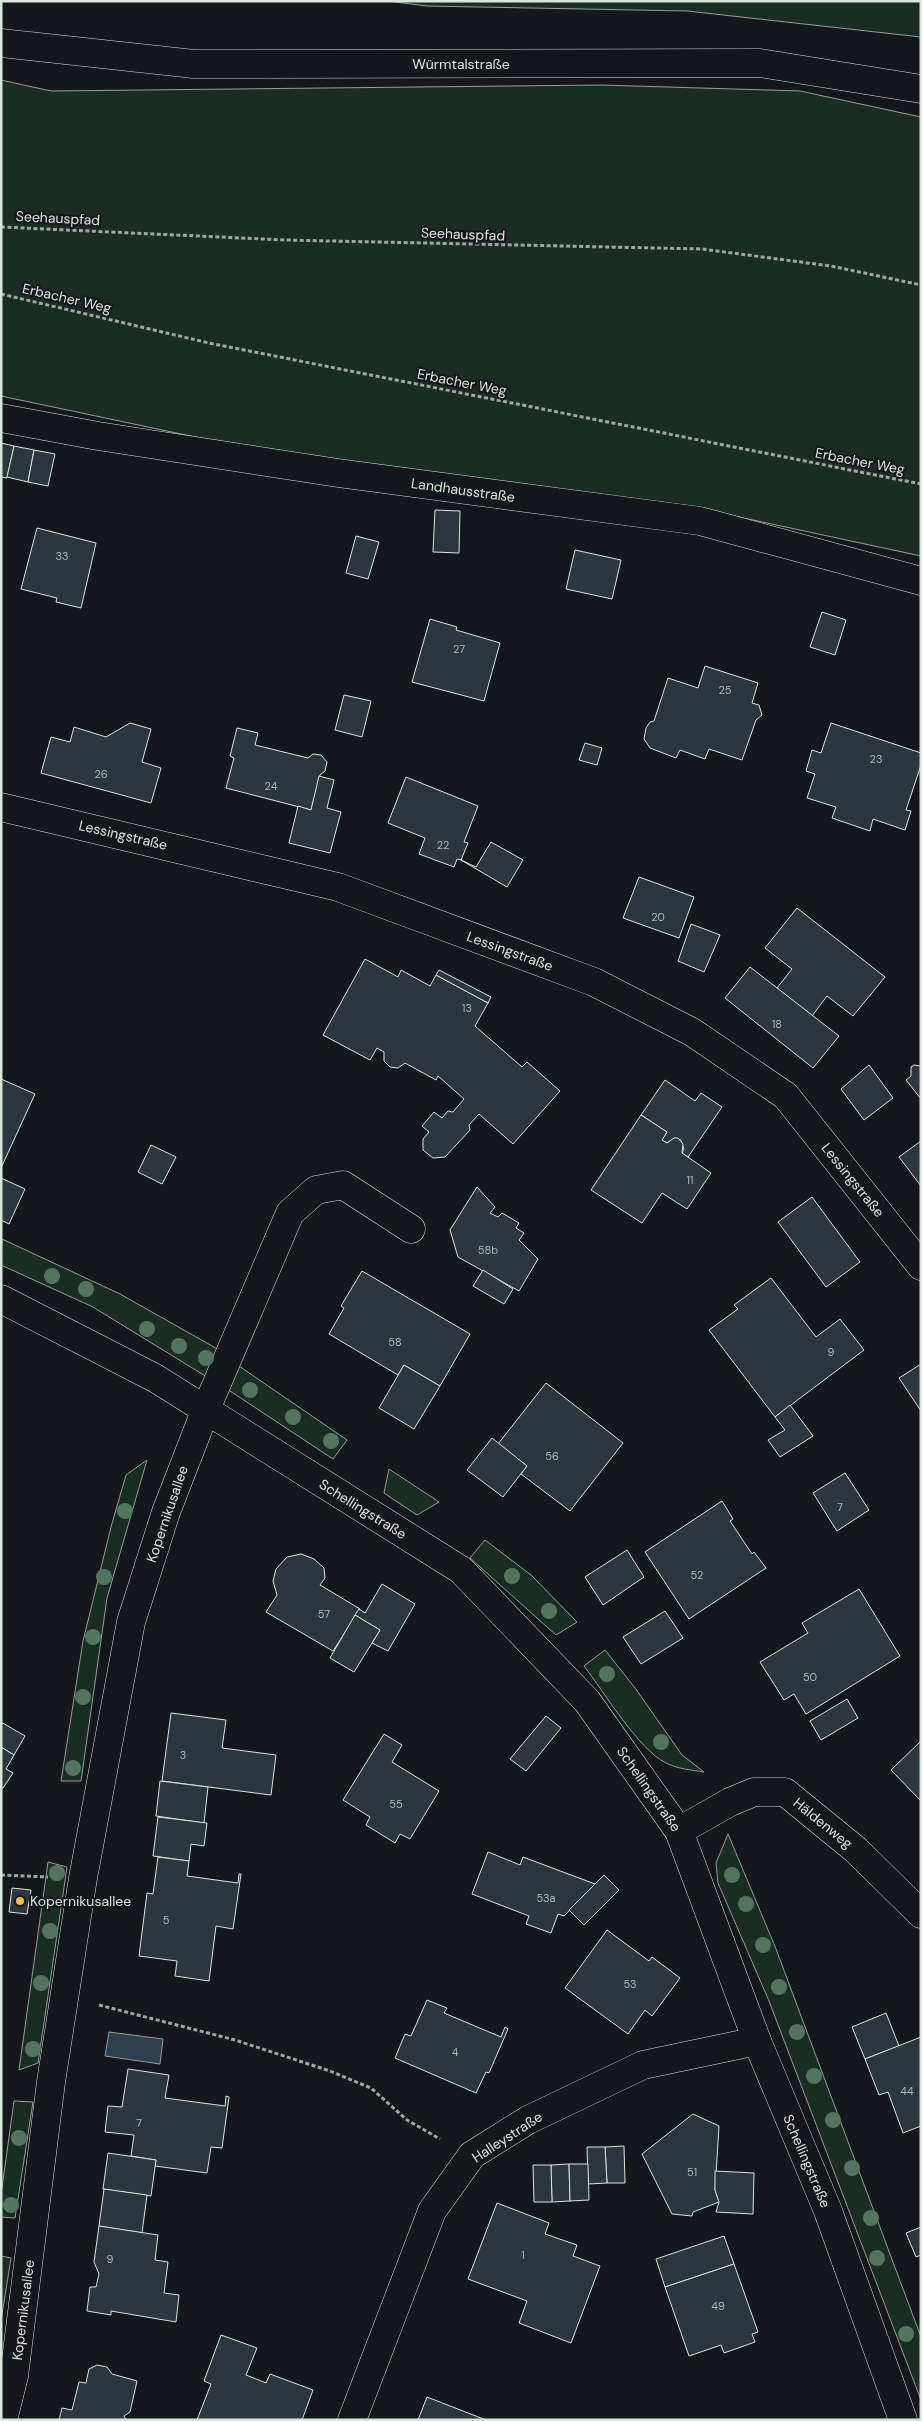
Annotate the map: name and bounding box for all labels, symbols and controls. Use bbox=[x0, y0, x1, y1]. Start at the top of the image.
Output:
street label: Würmtalstraße bbox=[412, 55, 510, 73]
street label: Seehauspfad bbox=[15, 207, 101, 229]
street label: Seehauspfad bbox=[421, 224, 505, 244]
street label: Erbacher Weg bbox=[21, 279, 114, 317]
street label: Erbacher Weg bbox=[416, 364, 509, 400]
street label: Erbacher Weg bbox=[814, 443, 907, 479]
street label: Landhausstraße bbox=[410, 474, 516, 506]
house number: 33 bbox=[55, 549, 69, 563]
house number: 27 bbox=[453, 642, 465, 656]
house number: 25 bbox=[718, 683, 732, 697]
house number: 23 bbox=[870, 752, 882, 766]
house number: 26 bbox=[94, 767, 108, 781]
house number: 24 bbox=[265, 779, 278, 793]
street label: Lessingstraße bbox=[77, 816, 169, 854]
house number: 22 bbox=[437, 838, 449, 852]
house number: 20 bbox=[651, 910, 665, 924]
street label: Lessingstraße bbox=[464, 927, 556, 975]
house number: 13 bbox=[462, 1001, 472, 1015]
house number: 18 bbox=[772, 1017, 782, 1031]
street label: Lessingstraße bbox=[818, 1139, 888, 1221]
house number: 11 bbox=[687, 1173, 693, 1187]
house number: 58b bbox=[478, 1243, 498, 1257]
house number: 58 bbox=[388, 1335, 402, 1349]
house number: 9 bbox=[828, 1345, 835, 1359]
house number: 56 bbox=[545, 1449, 559, 1463]
street label: Kopernikusallee bbox=[142, 1463, 192, 1565]
street label: Schellingstraße bbox=[316, 1475, 410, 1543]
house number: 7 bbox=[837, 1500, 843, 1514]
house number: 52 bbox=[691, 1568, 703, 1582]
house number: 57 bbox=[318, 1607, 330, 1621]
house number: 50 bbox=[803, 1670, 817, 1684]
street label: Schellingstraße bbox=[613, 1743, 685, 1835]
house number: 3 bbox=[180, 1748, 186, 1762]
street label: Häldenweg bbox=[790, 1794, 856, 1853]
house number: 55 bbox=[389, 1797, 403, 1811]
house number: 53a bbox=[536, 1891, 556, 1905]
place label: Kopernikusallee bbox=[30, 1892, 131, 1910]
marker: Kopernikusallee bbox=[14, 1895, 26, 1907]
house number: 5 bbox=[163, 1913, 170, 1927]
house number: 53 bbox=[623, 1977, 637, 1991]
house number: 4 bbox=[452, 2045, 459, 2059]
house number: 44 bbox=[900, 2084, 914, 2098]
street label: Halleystraße bbox=[468, 2108, 546, 2166]
street label: Schellingstraße bbox=[779, 2112, 835, 2210]
house number: 7 bbox=[136, 2116, 142, 2130]
house number: 51 bbox=[687, 2165, 697, 2179]
house number: 1 bbox=[521, 2248, 525, 2262]
house number: 9 bbox=[107, 2252, 114, 2266]
street label: Kopernikusallee bbox=[8, 2259, 38, 2361]
house number: 49 bbox=[711, 2299, 725, 2313]

